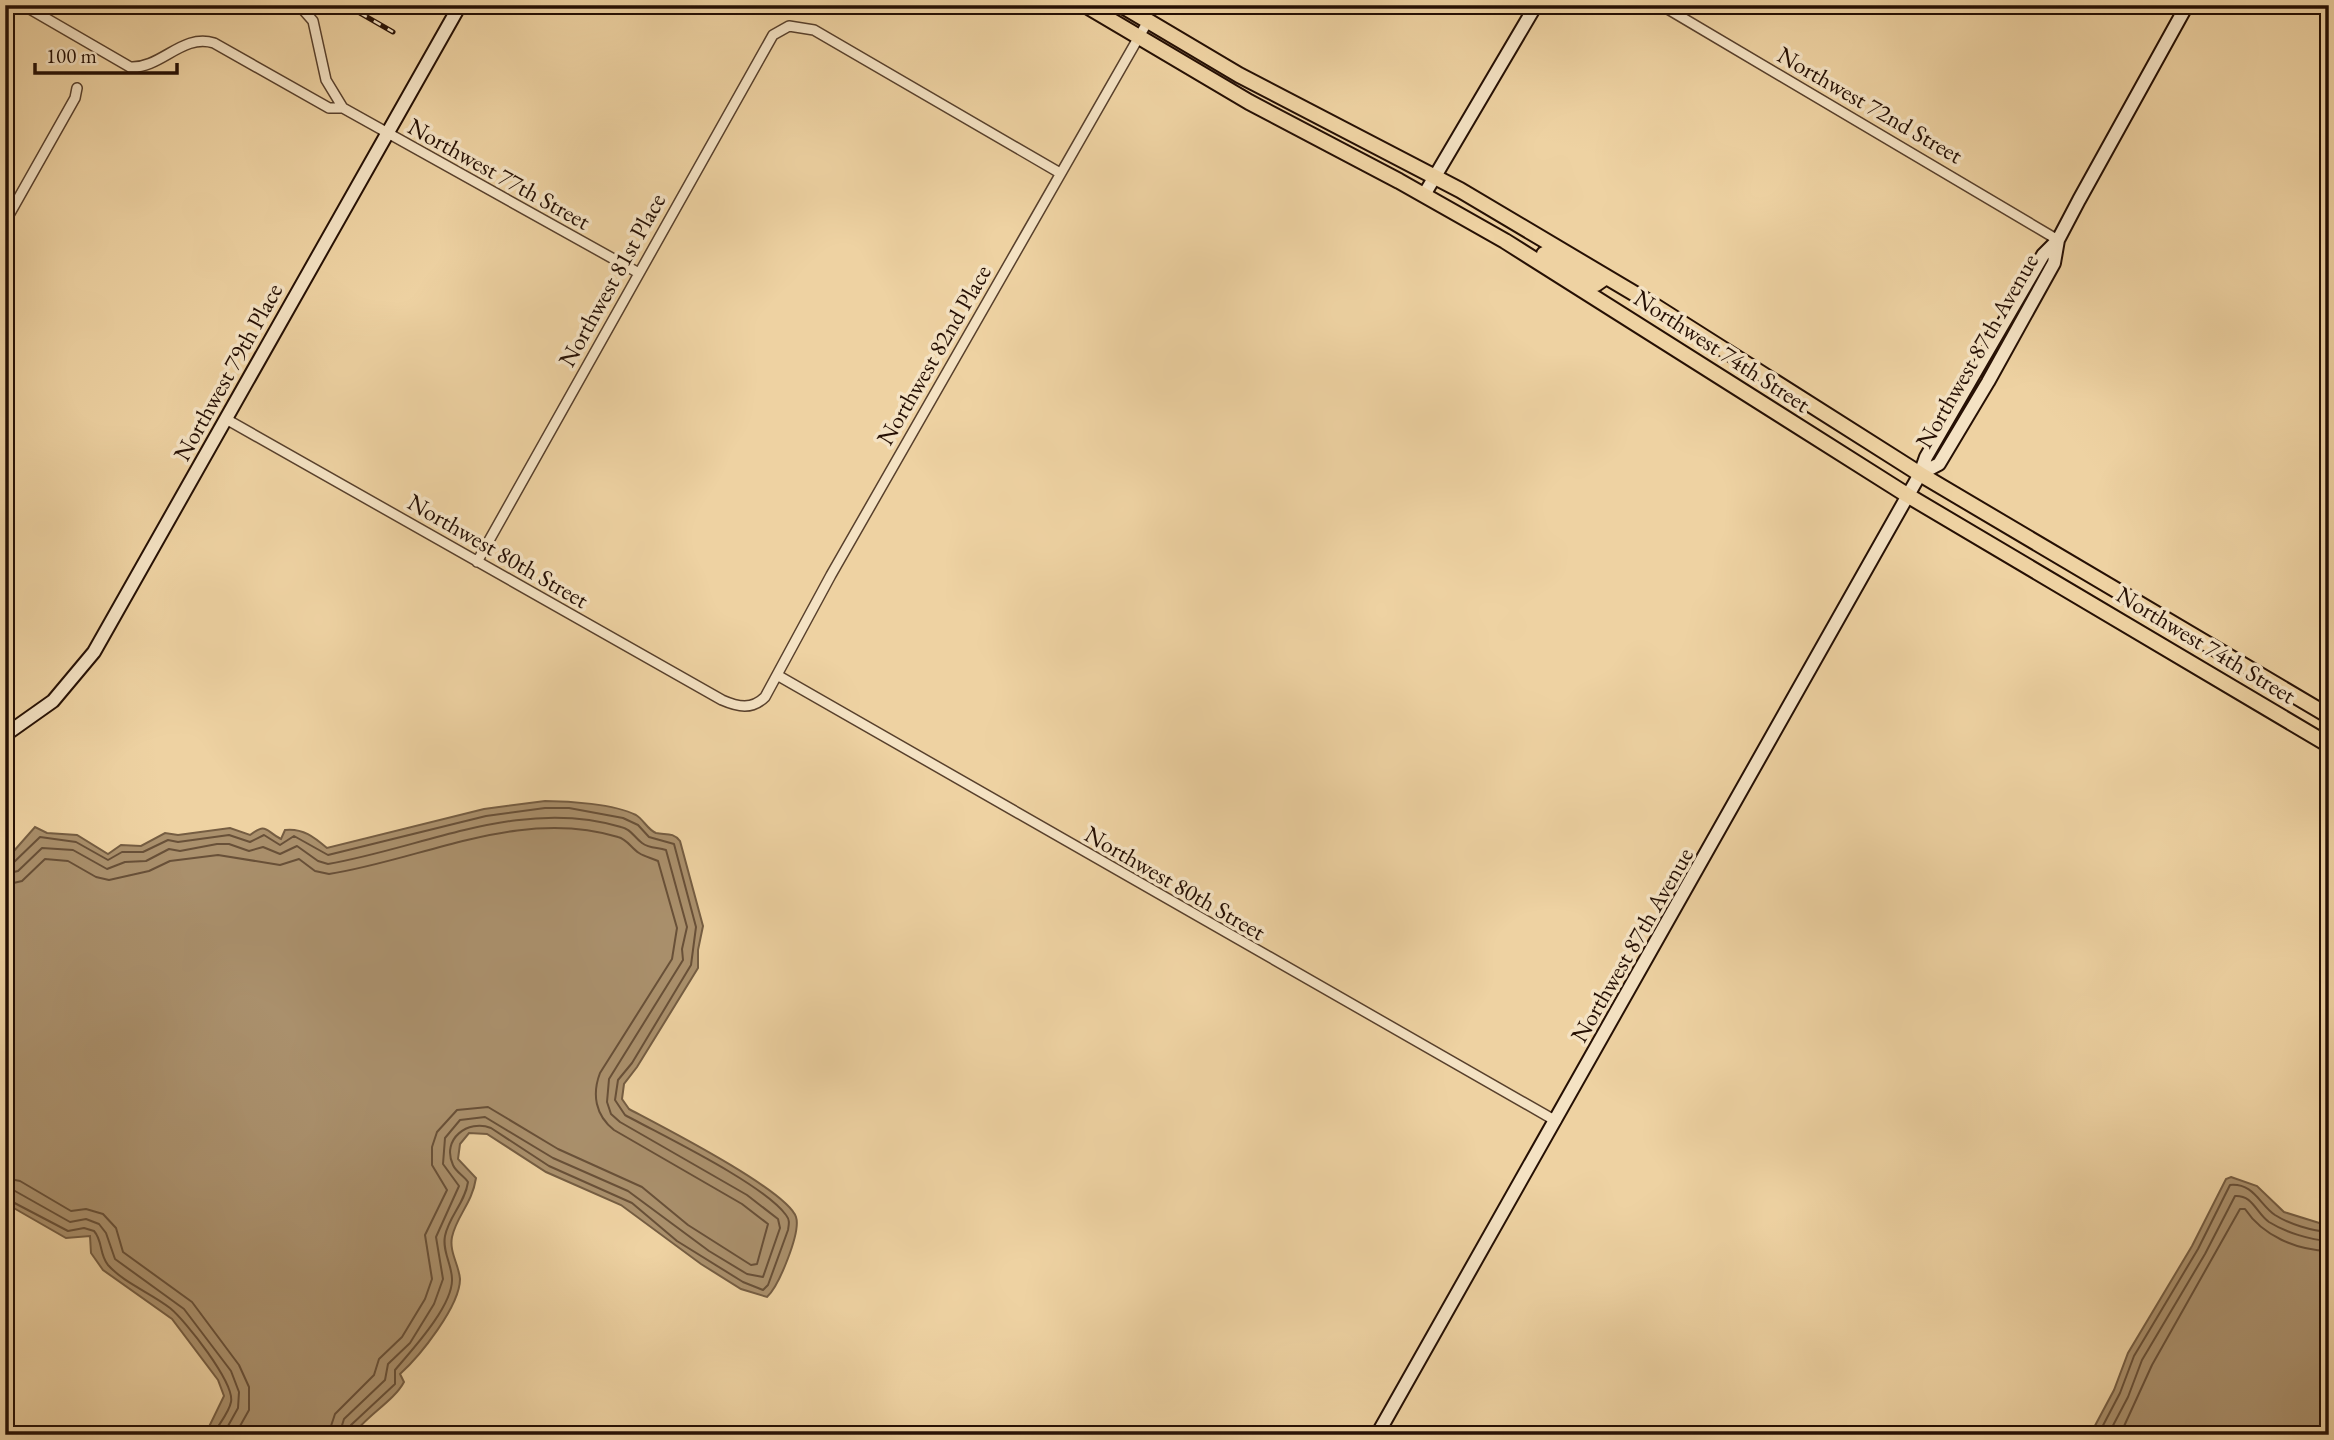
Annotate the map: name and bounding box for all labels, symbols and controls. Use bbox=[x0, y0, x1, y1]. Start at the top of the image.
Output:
scale bar bbox=[35, 32, 177, 76]
street label: Northwest 72nd Street bbox=[1772, 39, 1969, 170]
text: 100 m bbox=[46, 42, 97, 69]
street label: Northwest 77th Street bbox=[403, 111, 596, 237]
street label: Northwest 81st Place bbox=[551, 187, 672, 372]
street label: Northwest 87th Avenue bbox=[1908, 248, 2045, 454]
street label: Northwest 82nd Place bbox=[869, 259, 998, 451]
street label: Northwest 79th Place bbox=[166, 277, 289, 466]
street label: Northwest 74th Street bbox=[1628, 282, 1817, 419]
street label: Northwest 80th Street bbox=[402, 486, 595, 615]
street label: Northwest 74th Street bbox=[2111, 579, 2302, 711]
street label: Northwest 80th Street bbox=[1079, 818, 1272, 947]
street label: Northwest 87th Avenue bbox=[1563, 842, 1700, 1048]

